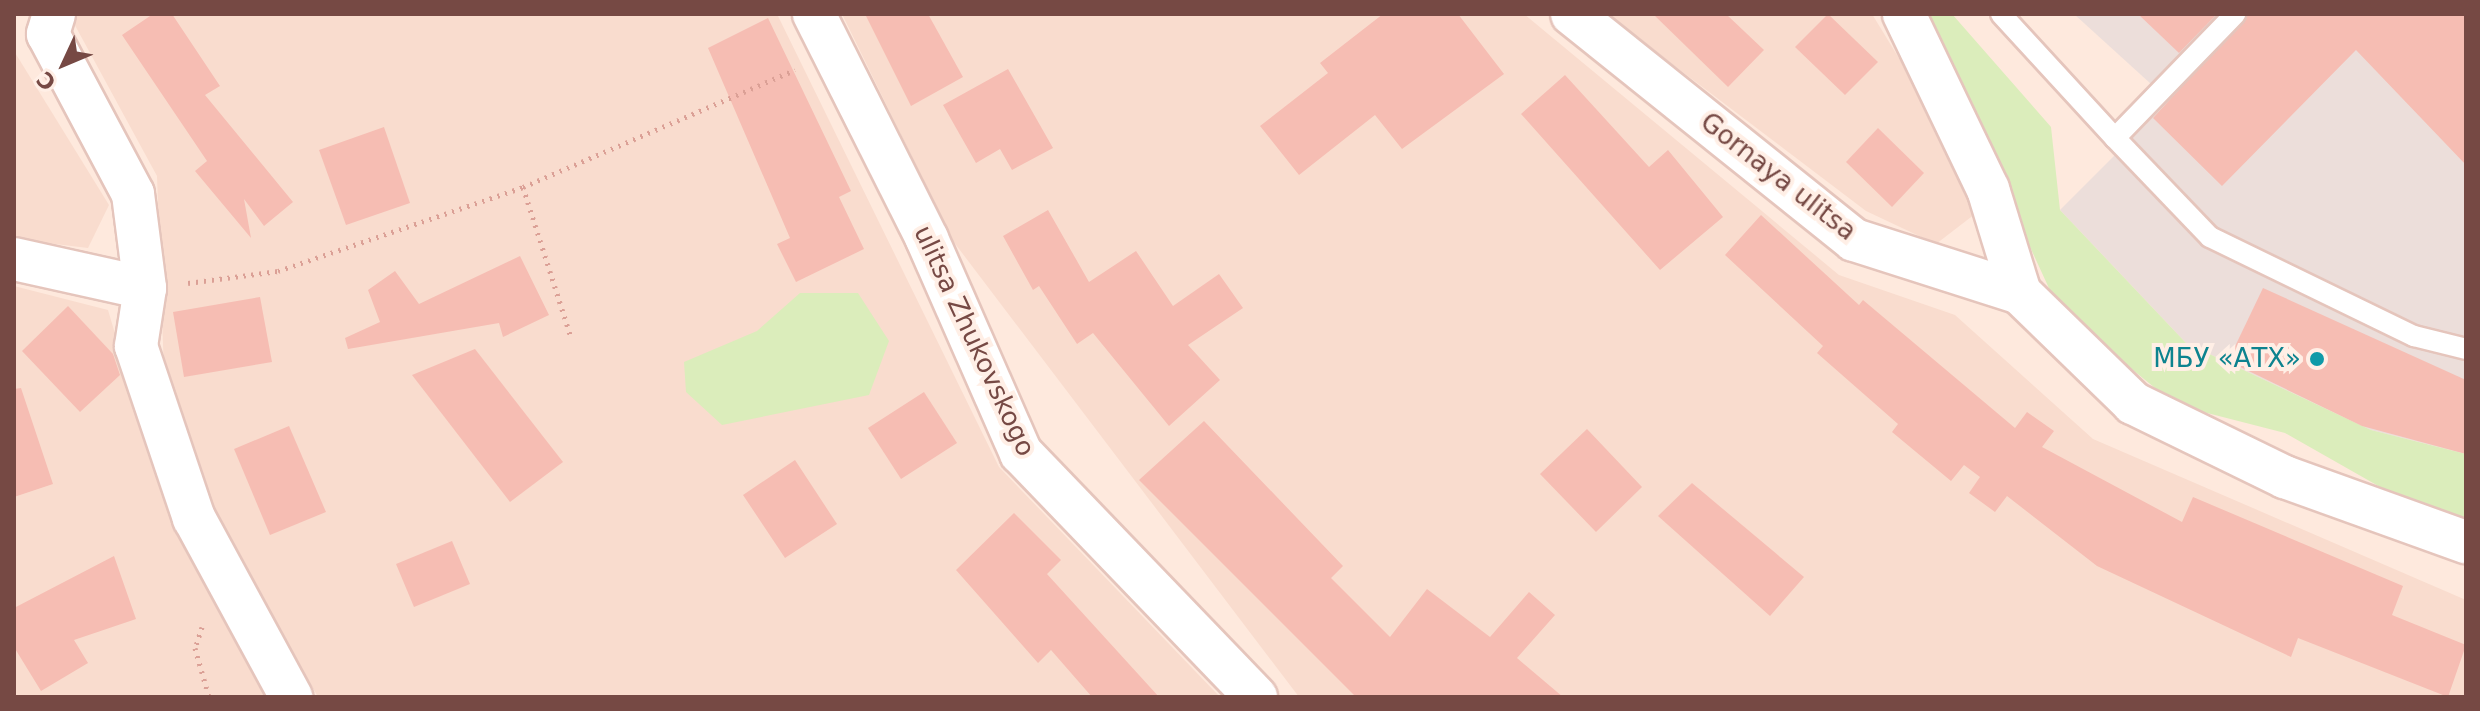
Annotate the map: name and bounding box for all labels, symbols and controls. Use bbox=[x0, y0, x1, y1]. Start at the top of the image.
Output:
north arrow bbox=[24, 24, 104, 104]
text: С bbox=[32, 67, 61, 96]
street label: Gornaya ulitsa bbox=[1694, 107, 1862, 247]
street label: ulitsa Zhukovskogo bbox=[907, 221, 1041, 461]
place label: МБУ «АТХ» bbox=[2153, 343, 2301, 375]
marker: МБУ «АТХ» bbox=[2308, 350, 2326, 368]

